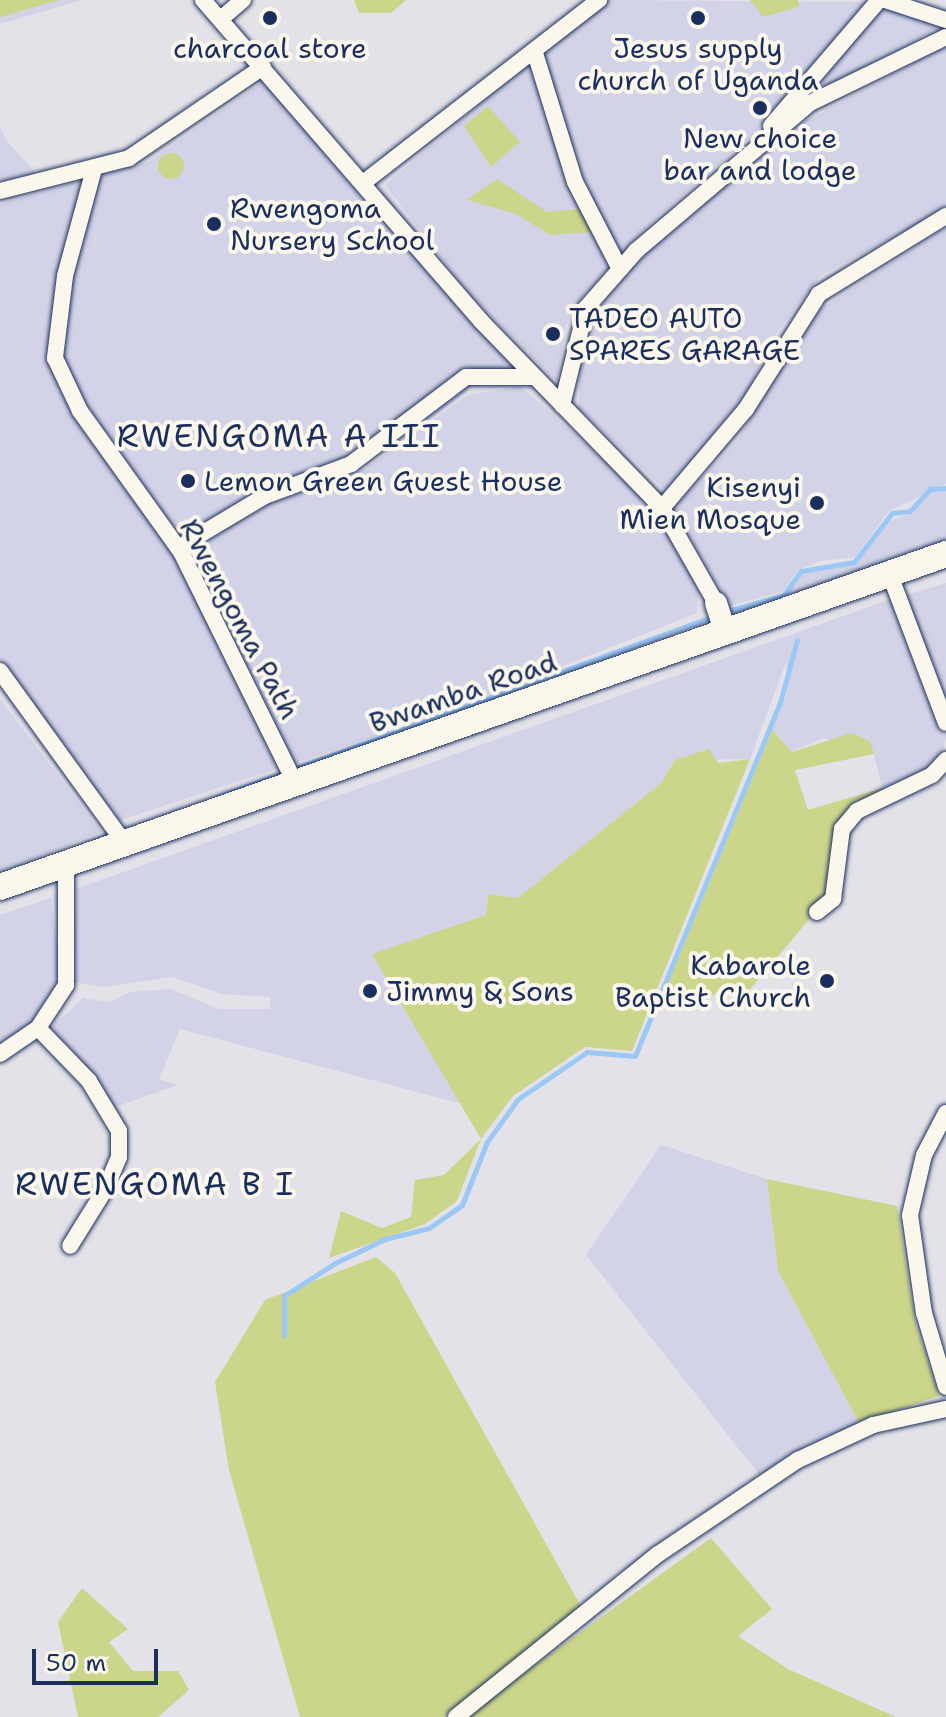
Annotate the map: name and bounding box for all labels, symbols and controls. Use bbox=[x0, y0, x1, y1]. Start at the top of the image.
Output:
marker: charcoal store bbox=[261, 9, 279, 27]
marker: Jesus supply church of Uganda bbox=[689, 9, 707, 27]
place label: charcoal store bbox=[173, 31, 367, 65]
place label: Jesus supply church of Uganda bbox=[577, 31, 819, 97]
marker: New choice bar and lodge bbox=[751, 99, 769, 117]
place label: New choice bar and lodge bbox=[663, 121, 857, 187]
place label: Rwengoma Nursery School bbox=[230, 191, 434, 257]
marker: Rwengoma Nursery School bbox=[205, 215, 223, 233]
place label: TADEO AUTO SPARES GARAGE bbox=[569, 301, 800, 367]
marker: TADEO AUTO SPARES GARAGE bbox=[544, 325, 562, 343]
district label: RWENGOMA A III bbox=[117, 417, 441, 455]
place label: Lemon Green Guest House bbox=[204, 464, 563, 498]
place label: Kisenyi Mien Mosque bbox=[620, 470, 801, 536]
marker: Lemon Green Guest House bbox=[179, 472, 197, 490]
marker: Kisenyi Mien Mosque bbox=[808, 494, 826, 512]
street label: Rwengoma Path bbox=[173, 513, 307, 725]
street label: Bwamba Road bbox=[365, 644, 561, 740]
place label: Kabarole Baptist Church bbox=[615, 948, 811, 1014]
marker: Kabarole Baptist Church bbox=[818, 972, 836, 990]
place label: Jimmy & Sons bbox=[386, 974, 574, 1008]
marker: Jimmy & Sons bbox=[361, 982, 379, 1000]
district label: RWENGOMA B I bbox=[15, 1165, 295, 1203]
scale bar bbox=[36, 1633, 162, 1683]
text: 50 m bbox=[46, 1647, 106, 1679]

